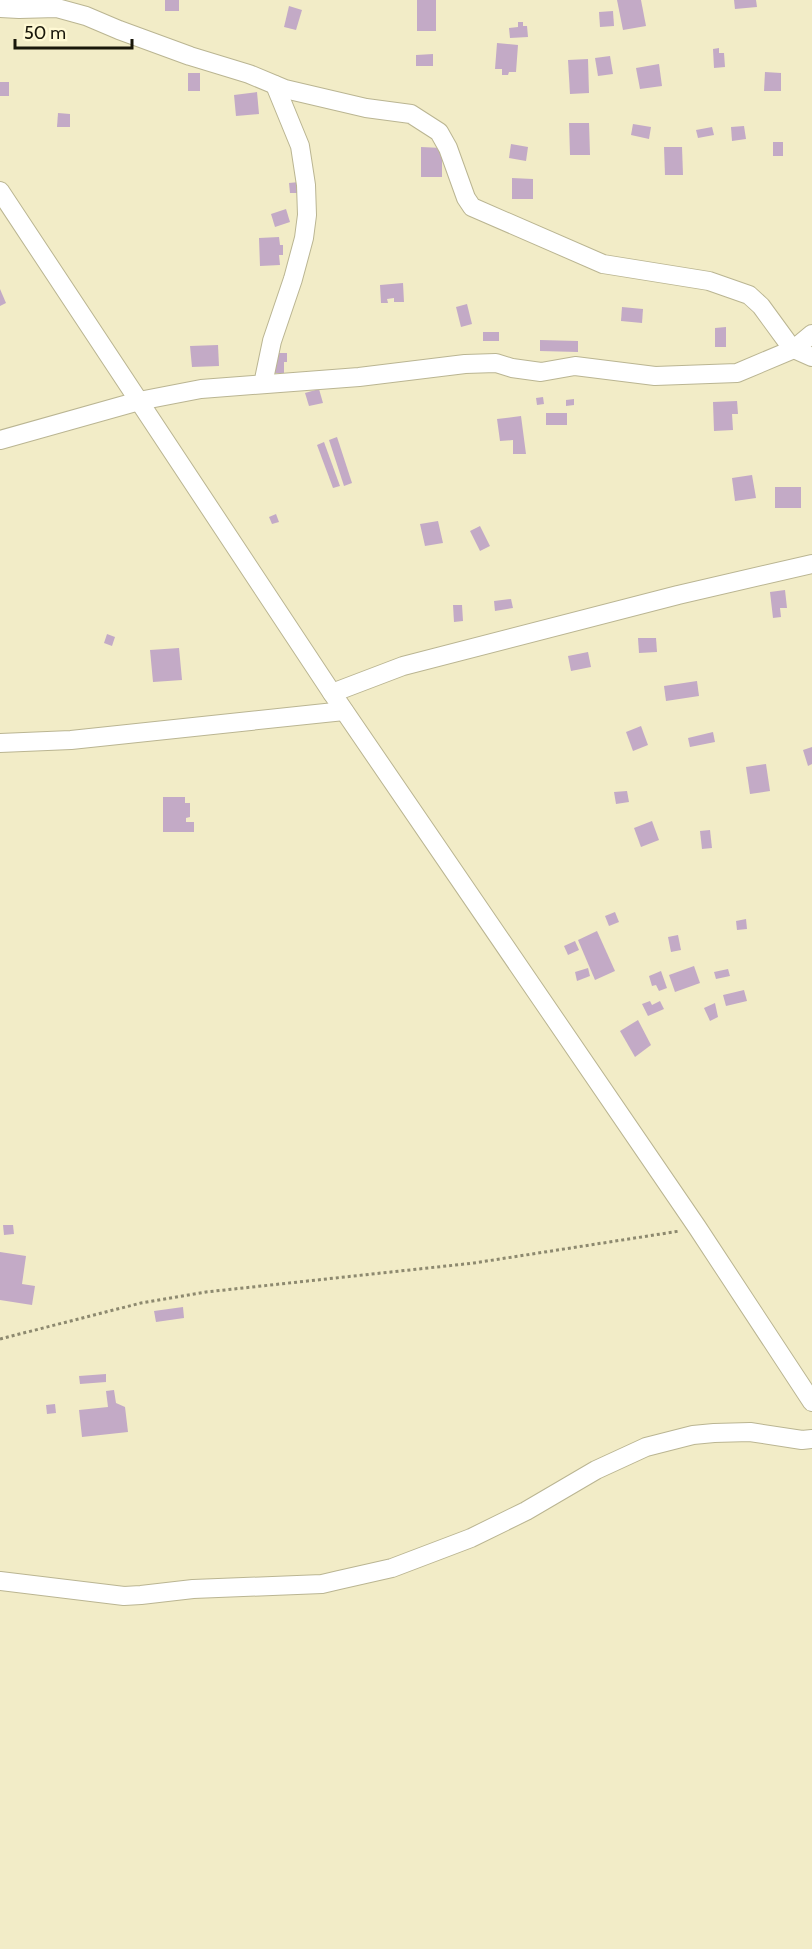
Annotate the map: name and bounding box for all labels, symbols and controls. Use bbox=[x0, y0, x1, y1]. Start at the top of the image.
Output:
scale bar bbox=[15, 12, 132, 50]
text: 50 m bbox=[24, 22, 66, 44]

